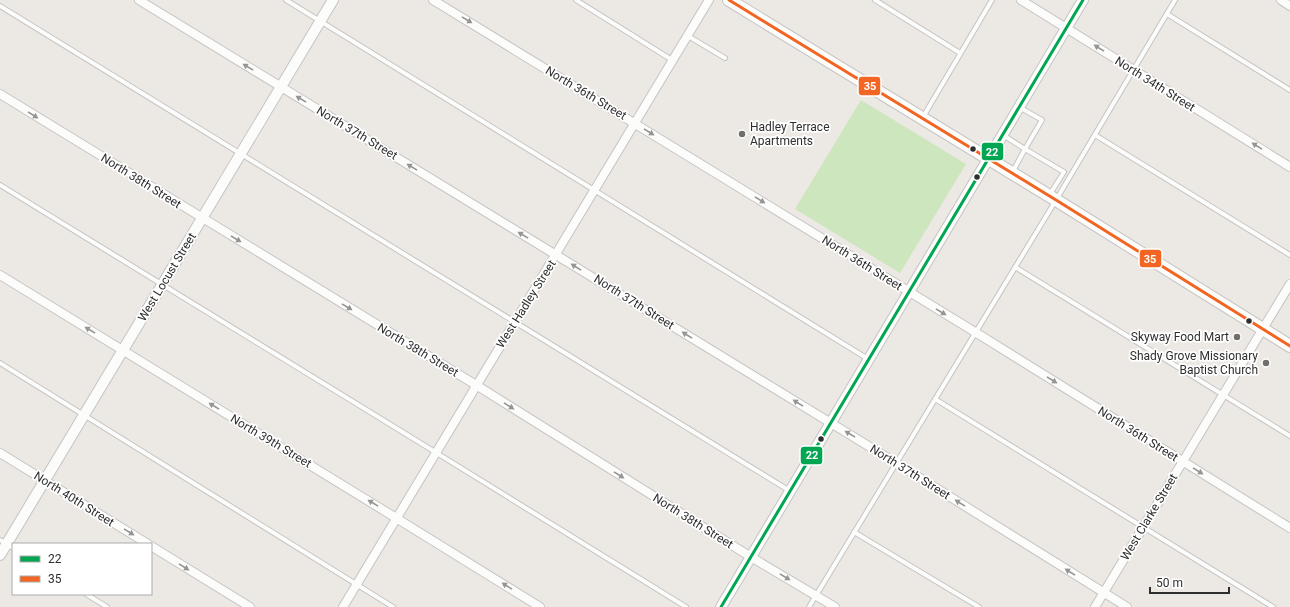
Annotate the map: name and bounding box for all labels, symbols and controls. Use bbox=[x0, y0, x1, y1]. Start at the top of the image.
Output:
one-way arrow bbox=[461, 17, 473, 24]
one-way arrow bbox=[1093, 45, 1105, 52]
street label: North 34th Street bbox=[1112, 54, 1198, 114]
one-way arrow bbox=[242, 63, 254, 70]
street label: North 36th Street bbox=[543, 63, 629, 123]
line badge: 35 bbox=[858, 76, 881, 96]
text: 35 bbox=[864, 80, 876, 93]
one-way arrow bbox=[296, 95, 306, 103]
street label: North 37th Street bbox=[314, 103, 400, 163]
one-way arrow bbox=[27, 111, 39, 118]
place label: Hadley Terrace Apartments bbox=[750, 120, 830, 148]
one-way arrow bbox=[643, 128, 655, 135]
marker: Hadley Terrace Apartments bbox=[737, 129, 747, 139]
line badge: 22 bbox=[981, 142, 1004, 161]
one-way arrow bbox=[1252, 142, 1262, 150]
unlabelled marker bbox=[968, 144, 978, 154]
text: 22 bbox=[986, 146, 998, 159]
street label: North 38th Street bbox=[98, 151, 184, 211]
one-way arrow bbox=[406, 163, 418, 170]
unlabelled marker bbox=[972, 172, 982, 182]
one-way arrow bbox=[755, 196, 765, 204]
street label: West Locust Street bbox=[135, 230, 199, 324]
one-way arrow bbox=[517, 231, 529, 238]
street label: North 36th Street bbox=[819, 233, 905, 293]
one-way arrow bbox=[231, 235, 241, 243]
line badge: 35 bbox=[1139, 249, 1162, 268]
text: 35 bbox=[1144, 253, 1156, 266]
street label: West Hadley Street bbox=[493, 257, 559, 351]
one-way arrow bbox=[570, 263, 582, 270]
street label: North 37th Street bbox=[591, 272, 677, 332]
one-way arrow bbox=[341, 303, 353, 310]
one-way arrow bbox=[935, 308, 947, 315]
unlabelled marker bbox=[1244, 316, 1254, 326]
street label: North 38th Street bbox=[375, 320, 461, 380]
one-way arrow bbox=[85, 326, 95, 334]
place label: Skyway Food Mart bbox=[1131, 330, 1229, 344]
one-way arrow bbox=[681, 331, 693, 338]
marker: Skyway Food Mart bbox=[1232, 332, 1242, 342]
place label: Shady Grove Missionary Baptist Church bbox=[1130, 349, 1258, 377]
marker: Shady Grove Missionary Baptist Church bbox=[1261, 358, 1271, 368]
one-way arrow bbox=[1047, 376, 1057, 384]
one-way arrow bbox=[792, 399, 803, 406]
one-way arrow bbox=[209, 402, 219, 410]
one-way arrow bbox=[504, 402, 514, 410]
street label: North 36th Street bbox=[1095, 404, 1181, 464]
street label: North 39th Street bbox=[228, 411, 314, 471]
one-way arrow bbox=[845, 430, 855, 438]
unlabelled marker bbox=[816, 434, 826, 444]
street label: North 37th Street bbox=[867, 442, 953, 502]
line badge: 22 bbox=[800, 446, 823, 465]
text: 22 bbox=[806, 449, 818, 462]
one-way arrow bbox=[1193, 467, 1203, 475]
street label: North 40th Street bbox=[31, 469, 117, 529]
one-way arrow bbox=[613, 471, 625, 478]
street label: West Clarke Street bbox=[1118, 471, 1180, 563]
street label: North 38th Street bbox=[650, 491, 736, 551]
one-way arrow bbox=[368, 499, 378, 507]
one-way arrow bbox=[954, 499, 966, 506]
one-way arrow bbox=[123, 529, 135, 536]
legend bbox=[12, 543, 152, 595]
text: 22 bbox=[48, 552, 62, 566]
one-way arrow bbox=[178, 563, 190, 570]
one-way arrow bbox=[1064, 568, 1076, 575]
scale bar bbox=[1150, 569, 1229, 595]
text: 35 bbox=[48, 572, 62, 586]
one-way arrow bbox=[779, 573, 791, 580]
text: 50 m bbox=[1156, 576, 1183, 590]
one-way arrow bbox=[501, 583, 513, 590]

